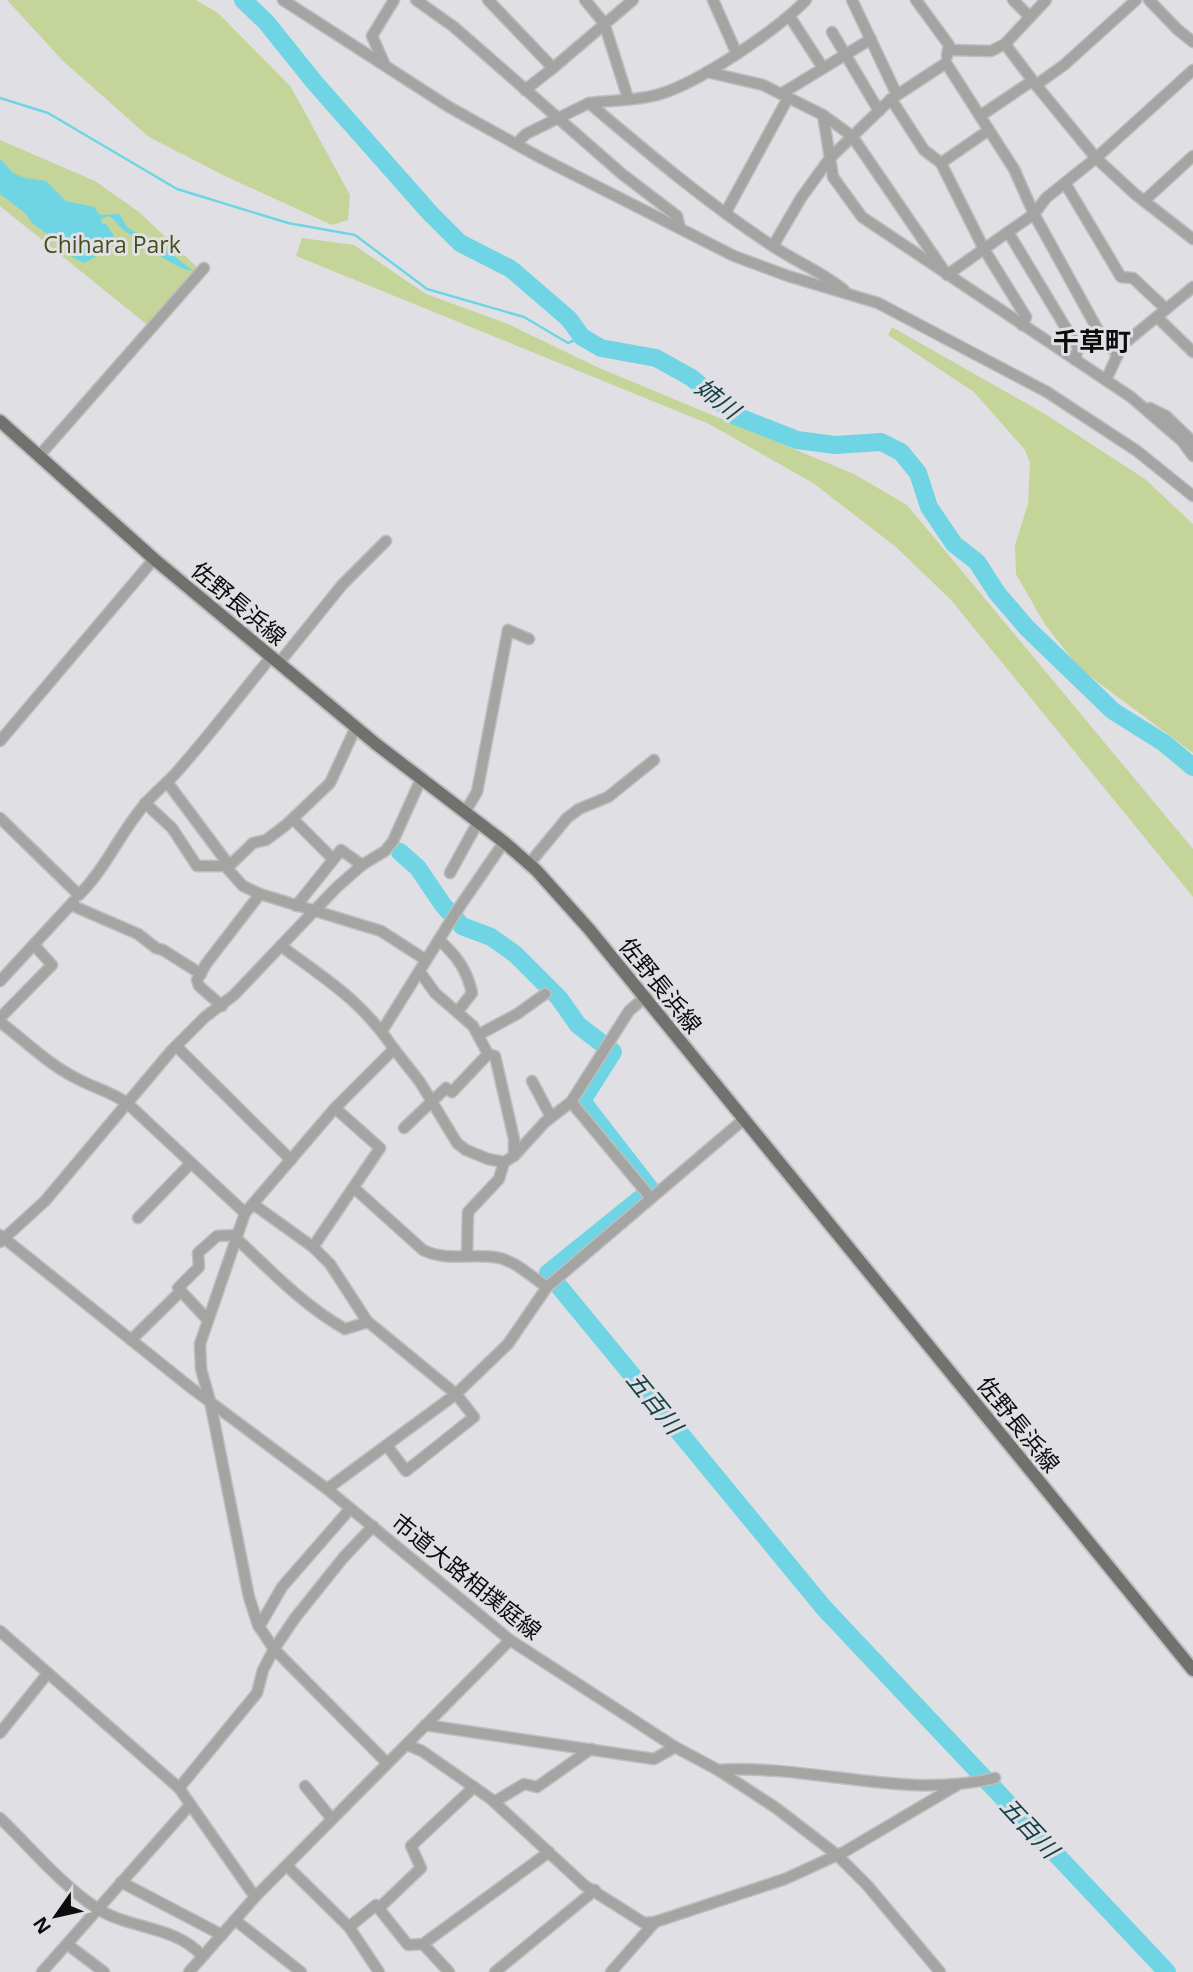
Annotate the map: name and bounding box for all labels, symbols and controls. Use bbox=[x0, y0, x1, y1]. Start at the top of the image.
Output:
park label: Chihara Park bbox=[43, 228, 181, 260]
district label: 千草町 bbox=[1053, 323, 1131, 359]
water label: 姉川 bbox=[689, 370, 749, 428]
street label: 佐野長浜線 bbox=[185, 554, 293, 652]
street label: 佐野長浜線 bbox=[612, 930, 710, 1040]
water label: 五百川 bbox=[620, 1364, 692, 1443]
street label: 佐野長浜線 bbox=[970, 1369, 1068, 1479]
street label: 市道大路相撲庭線 bbox=[385, 1506, 549, 1646]
water label: 五百川 bbox=[993, 1789, 1069, 1867]
north arrow bbox=[21, 1881, 91, 1951]
text: N bbox=[27, 1912, 57, 1939]

